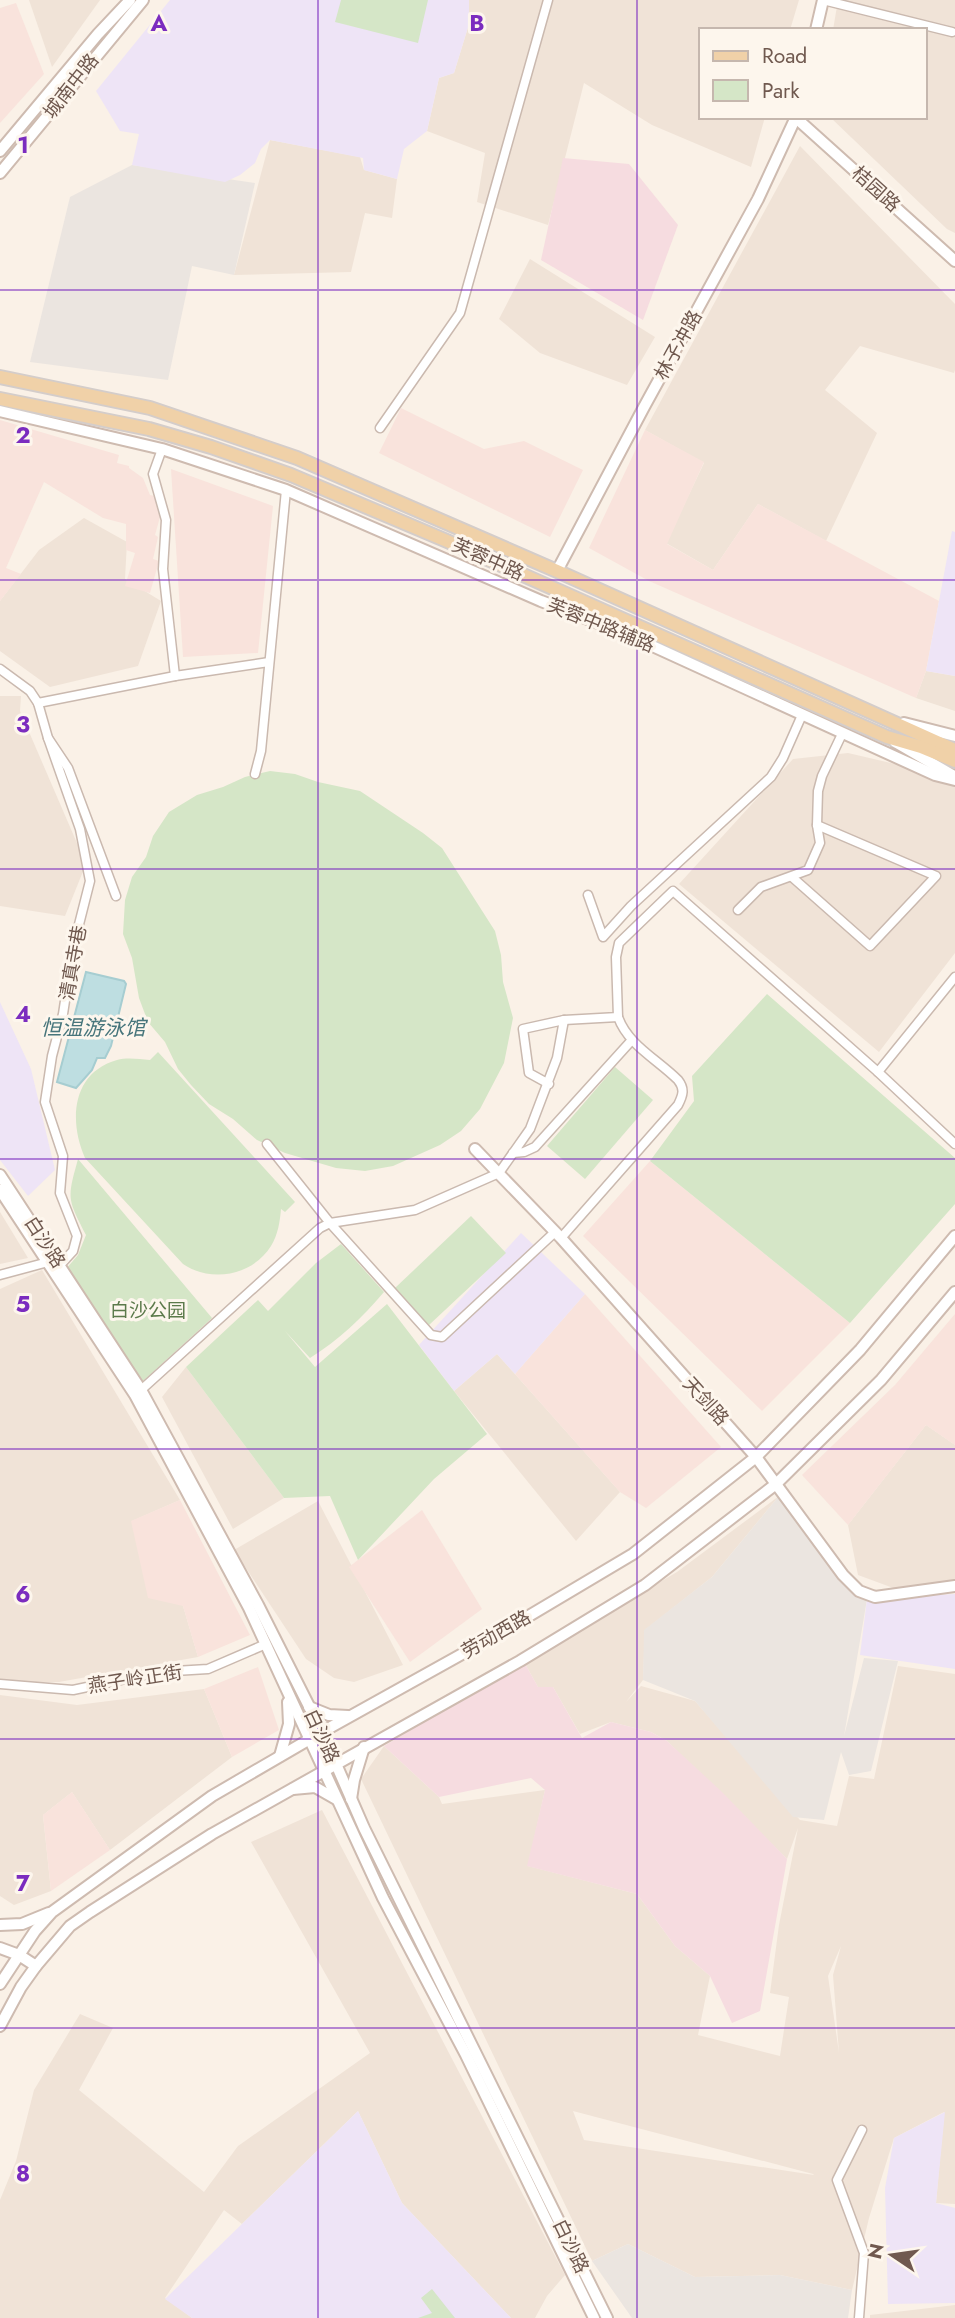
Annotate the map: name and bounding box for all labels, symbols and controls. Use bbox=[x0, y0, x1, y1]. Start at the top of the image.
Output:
text: A bbox=[150, 6, 168, 40]
text: B bbox=[469, 6, 485, 40]
legend bbox=[699, 28, 927, 119]
text: Road bbox=[762, 41, 807, 71]
street label: 城南中路 bbox=[37, 48, 105, 124]
text: Park bbox=[762, 76, 800, 106]
text: 1 bbox=[17, 128, 29, 162]
street label: 桔园路 bbox=[846, 160, 906, 218]
street label: 林子冲路 bbox=[648, 305, 708, 385]
text: 2 bbox=[15, 418, 31, 452]
street label: 芙蓉中路 bbox=[448, 531, 528, 587]
street label: 芙蓉中路辅路 bbox=[543, 591, 659, 659]
text: 3 bbox=[16, 707, 30, 741]
street label: 清真寺巷 bbox=[53, 923, 93, 1003]
text: 4 bbox=[15, 997, 31, 1031]
water label: 恒温游泳馆 bbox=[41, 1013, 148, 1043]
street label: 白沙路 bbox=[18, 1211, 72, 1273]
text: 5 bbox=[16, 1287, 30, 1321]
park label: 白沙公园 bbox=[110, 1297, 186, 1324]
street label: 天剑路 bbox=[677, 1371, 735, 1431]
text: 6 bbox=[15, 1577, 31, 1611]
street label: 劳动西路 bbox=[456, 1603, 536, 1665]
street label: 燕子岭正街 bbox=[86, 1658, 184, 1700]
street label: 白沙路 bbox=[298, 1704, 346, 1768]
text: 7 bbox=[16, 1866, 30, 1900]
text: 8 bbox=[16, 2156, 30, 2190]
street label: 白沙路 bbox=[546, 2214, 596, 2278]
north arrow bbox=[857, 2220, 927, 2290]
text: N bbox=[861, 2241, 891, 2262]

